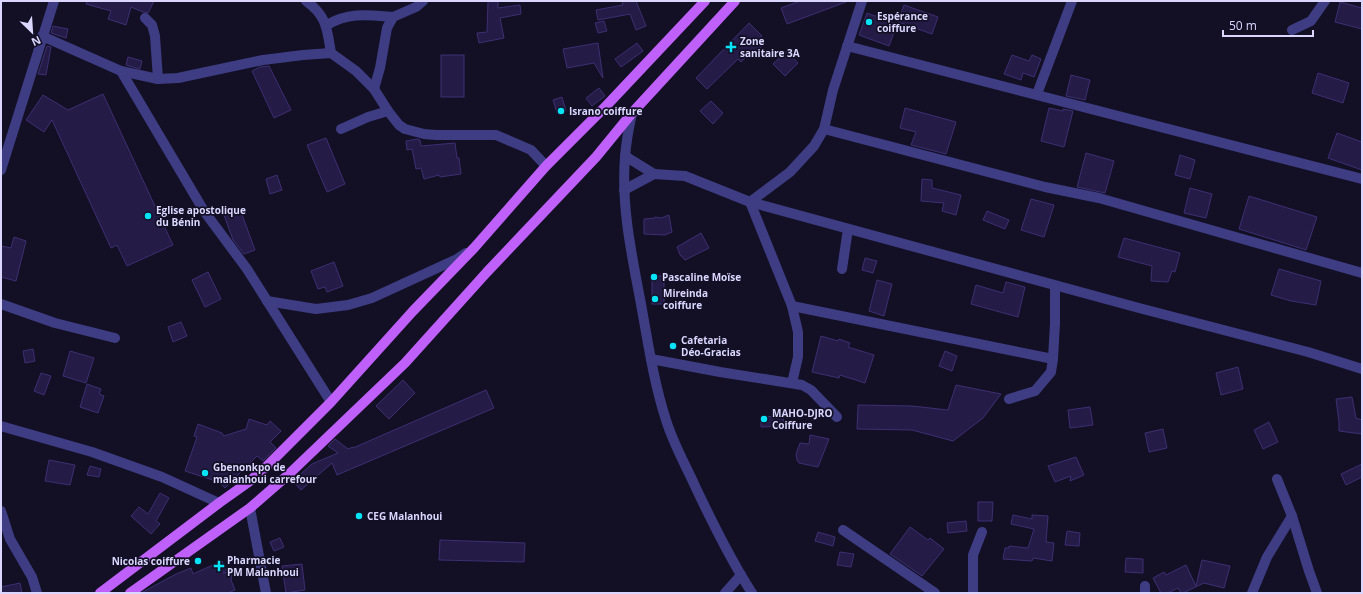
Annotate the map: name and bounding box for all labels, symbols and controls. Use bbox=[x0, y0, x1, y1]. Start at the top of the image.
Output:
place label: Espérance coiffure bbox=[877, 9, 928, 35]
north arrow bbox=[12, 12, 52, 52]
scale bar bbox=[1223, 12, 1313, 38]
marker: Espérance coiffure bbox=[864, 17, 874, 27]
text: 50 m bbox=[1229, 17, 1257, 34]
text: N bbox=[29, 33, 44, 50]
place label: Zone sanitaire 3A bbox=[740, 34, 800, 60]
marker: Zone sanitaire 3A bbox=[725, 41, 737, 53]
place label: Israno coiffure bbox=[569, 104, 642, 118]
marker: Israno coiffure bbox=[556, 106, 566, 116]
place label: Eglise apostolique du Bénin bbox=[156, 203, 246, 229]
marker: Eglise apostolique du Bénin bbox=[143, 211, 153, 221]
place label: Pascaline Moïse bbox=[662, 270, 741, 284]
marker: Pascaline Moïse bbox=[649, 272, 659, 282]
place label: Mireinda coiffure bbox=[663, 286, 708, 312]
marker: Mireinda coiffure bbox=[650, 294, 660, 304]
place label: Cafetaria Déo-Gracias bbox=[681, 333, 741, 359]
marker: Cafetaria Déo-Gracias bbox=[668, 341, 678, 351]
place label: MAHO-DJRO Coiffure bbox=[772, 406, 832, 432]
marker: MAHO-DJRO Coiffure bbox=[759, 414, 769, 424]
place label: Gbenonkpo de malanhoui carrefour bbox=[213, 460, 317, 486]
marker: Gbenonkpo de malanhoui carrefour bbox=[200, 468, 210, 478]
place label: CEG Malanhoui bbox=[367, 509, 442, 523]
marker: CEG Malanhoui bbox=[354, 511, 364, 521]
place label: Pharmacie PM Malanhoui bbox=[227, 553, 299, 579]
place label: Nicolas coiffure bbox=[112, 554, 190, 568]
marker: Nicolas coiffure bbox=[193, 556, 203, 566]
marker: Pharmacie PM Malanhoui bbox=[214, 561, 224, 571]

